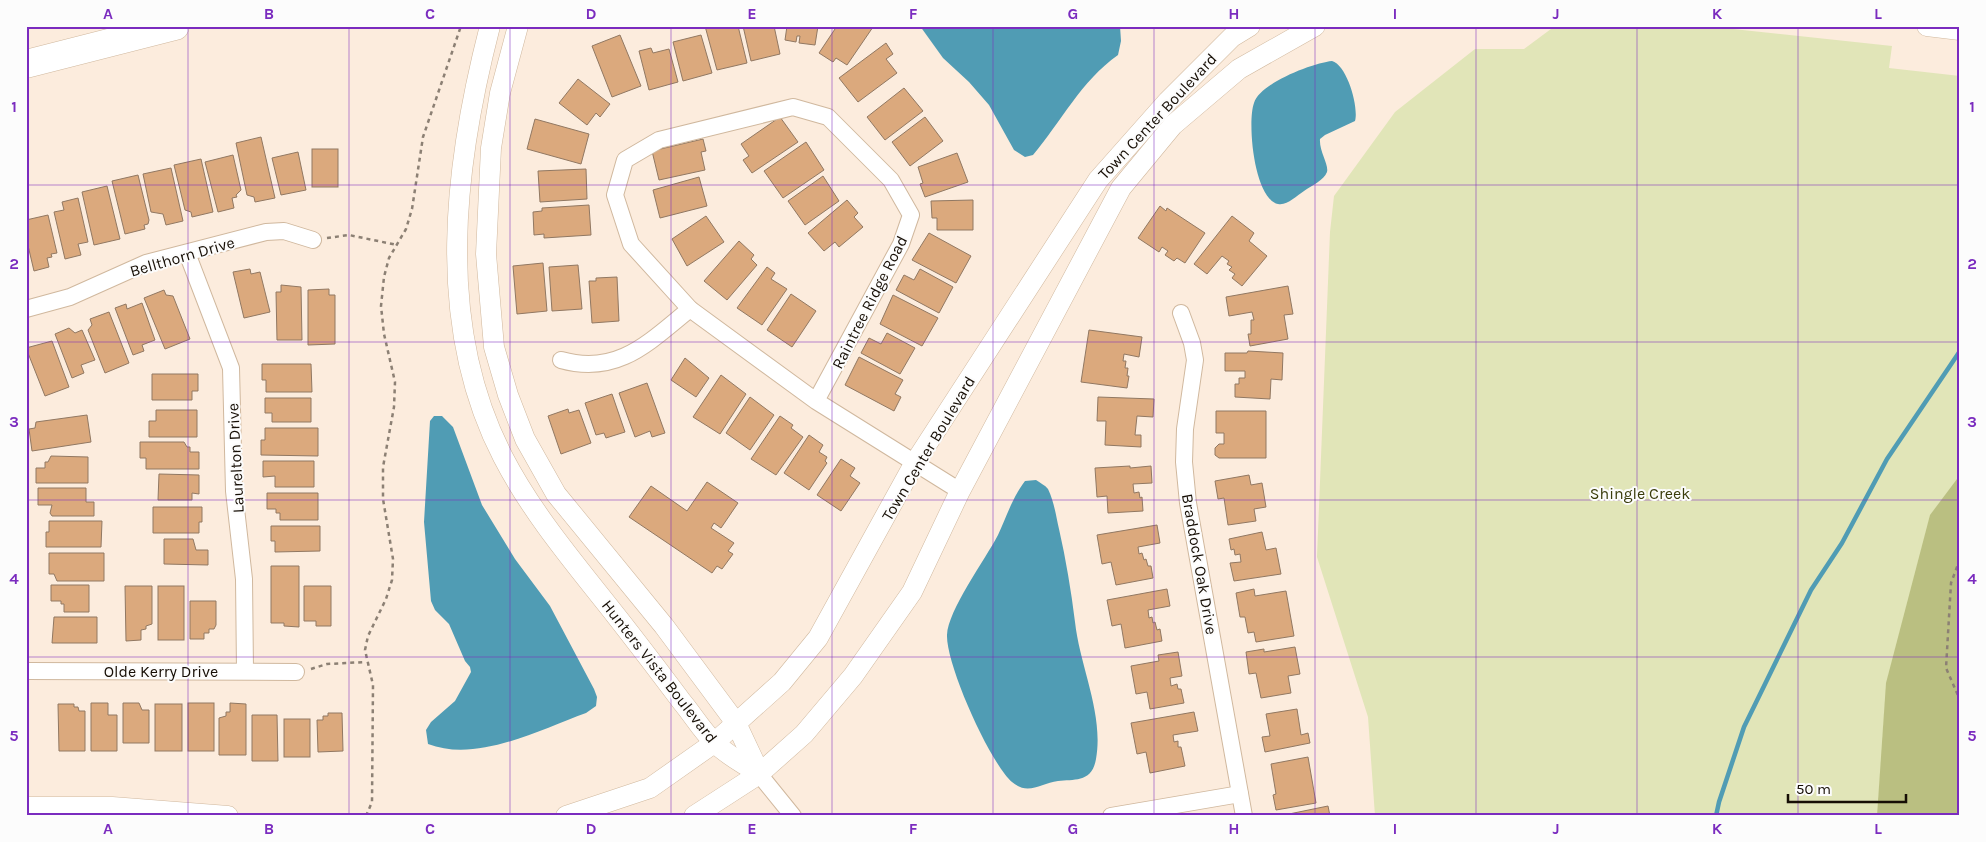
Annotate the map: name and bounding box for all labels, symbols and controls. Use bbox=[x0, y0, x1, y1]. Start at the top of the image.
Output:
text: A bbox=[103, 4, 113, 23]
text: B bbox=[264, 4, 274, 23]
text: C bbox=[425, 4, 435, 23]
text: D bbox=[586, 4, 597, 23]
text: E bbox=[747, 4, 757, 23]
text: F bbox=[909, 4, 918, 23]
text: G bbox=[1068, 4, 1078, 23]
text: H bbox=[1228, 4, 1240, 23]
text: I bbox=[1393, 4, 1397, 23]
text: J bbox=[1552, 4, 1560, 23]
text: K bbox=[1712, 4, 1723, 23]
text: L bbox=[1874, 4, 1882, 23]
street label: Town Center Boulevard bbox=[1094, 49, 1221, 183]
text: 1 bbox=[11, 97, 17, 116]
text: 1 bbox=[1969, 97, 1975, 116]
street label: Bellthorn Drive bbox=[128, 232, 237, 281]
street label: Raintree Ridge Road bbox=[828, 232, 911, 372]
text: 2 bbox=[9, 254, 19, 273]
text: 2 bbox=[1967, 254, 1977, 273]
street label: Town Center Boulevard bbox=[878, 373, 979, 524]
street label: Laurelton Drive bbox=[223, 403, 248, 513]
text: 3 bbox=[9, 412, 19, 431]
text: 3 bbox=[1967, 412, 1977, 431]
park label: Shingle Creek bbox=[1590, 484, 1690, 503]
street label: Braddock Oak Drive bbox=[1178, 492, 1221, 636]
text: 4 bbox=[9, 569, 19, 588]
text: 4 bbox=[1967, 569, 1977, 588]
street label: Hunters Vista Boulevard bbox=[598, 596, 721, 747]
street label: Olde Kerry Drive bbox=[104, 662, 218, 681]
text: 5 bbox=[9, 726, 19, 745]
text: 5 bbox=[1967, 726, 1977, 745]
scale bar bbox=[1788, 772, 1906, 804]
text: 50 m bbox=[1796, 780, 1831, 798]
text: A bbox=[103, 819, 113, 838]
text: B bbox=[264, 819, 274, 838]
text: C bbox=[425, 819, 435, 838]
text: D bbox=[586, 819, 597, 838]
text: E bbox=[747, 819, 757, 838]
text: F bbox=[909, 819, 918, 838]
text: G bbox=[1068, 819, 1078, 838]
text: H bbox=[1228, 819, 1240, 838]
text: I bbox=[1393, 819, 1397, 838]
text: J bbox=[1552, 819, 1560, 838]
text: K bbox=[1712, 819, 1723, 838]
text: L bbox=[1874, 819, 1882, 838]

